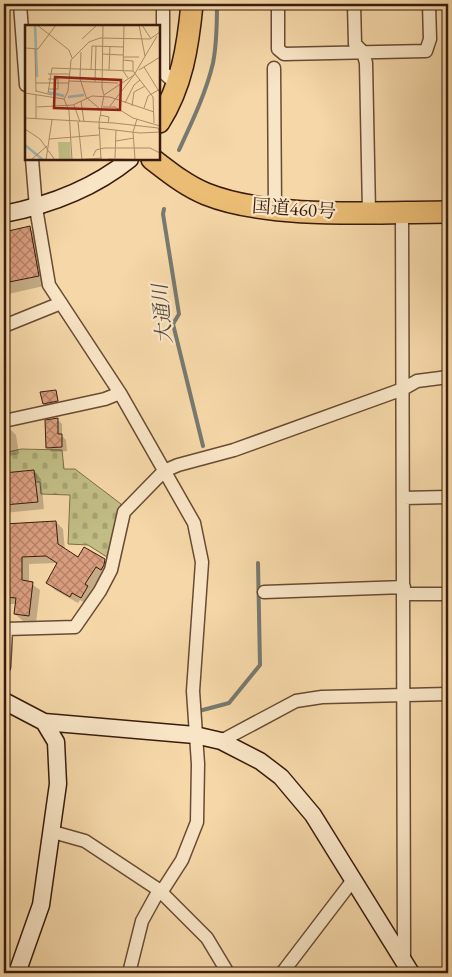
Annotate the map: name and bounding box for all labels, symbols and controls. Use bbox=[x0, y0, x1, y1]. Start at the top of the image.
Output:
inset map bbox=[25, 25, 160, 160]
street label: 国道460号 bbox=[251, 193, 337, 224]
water label: 大通川 bbox=[146, 281, 178, 345]

